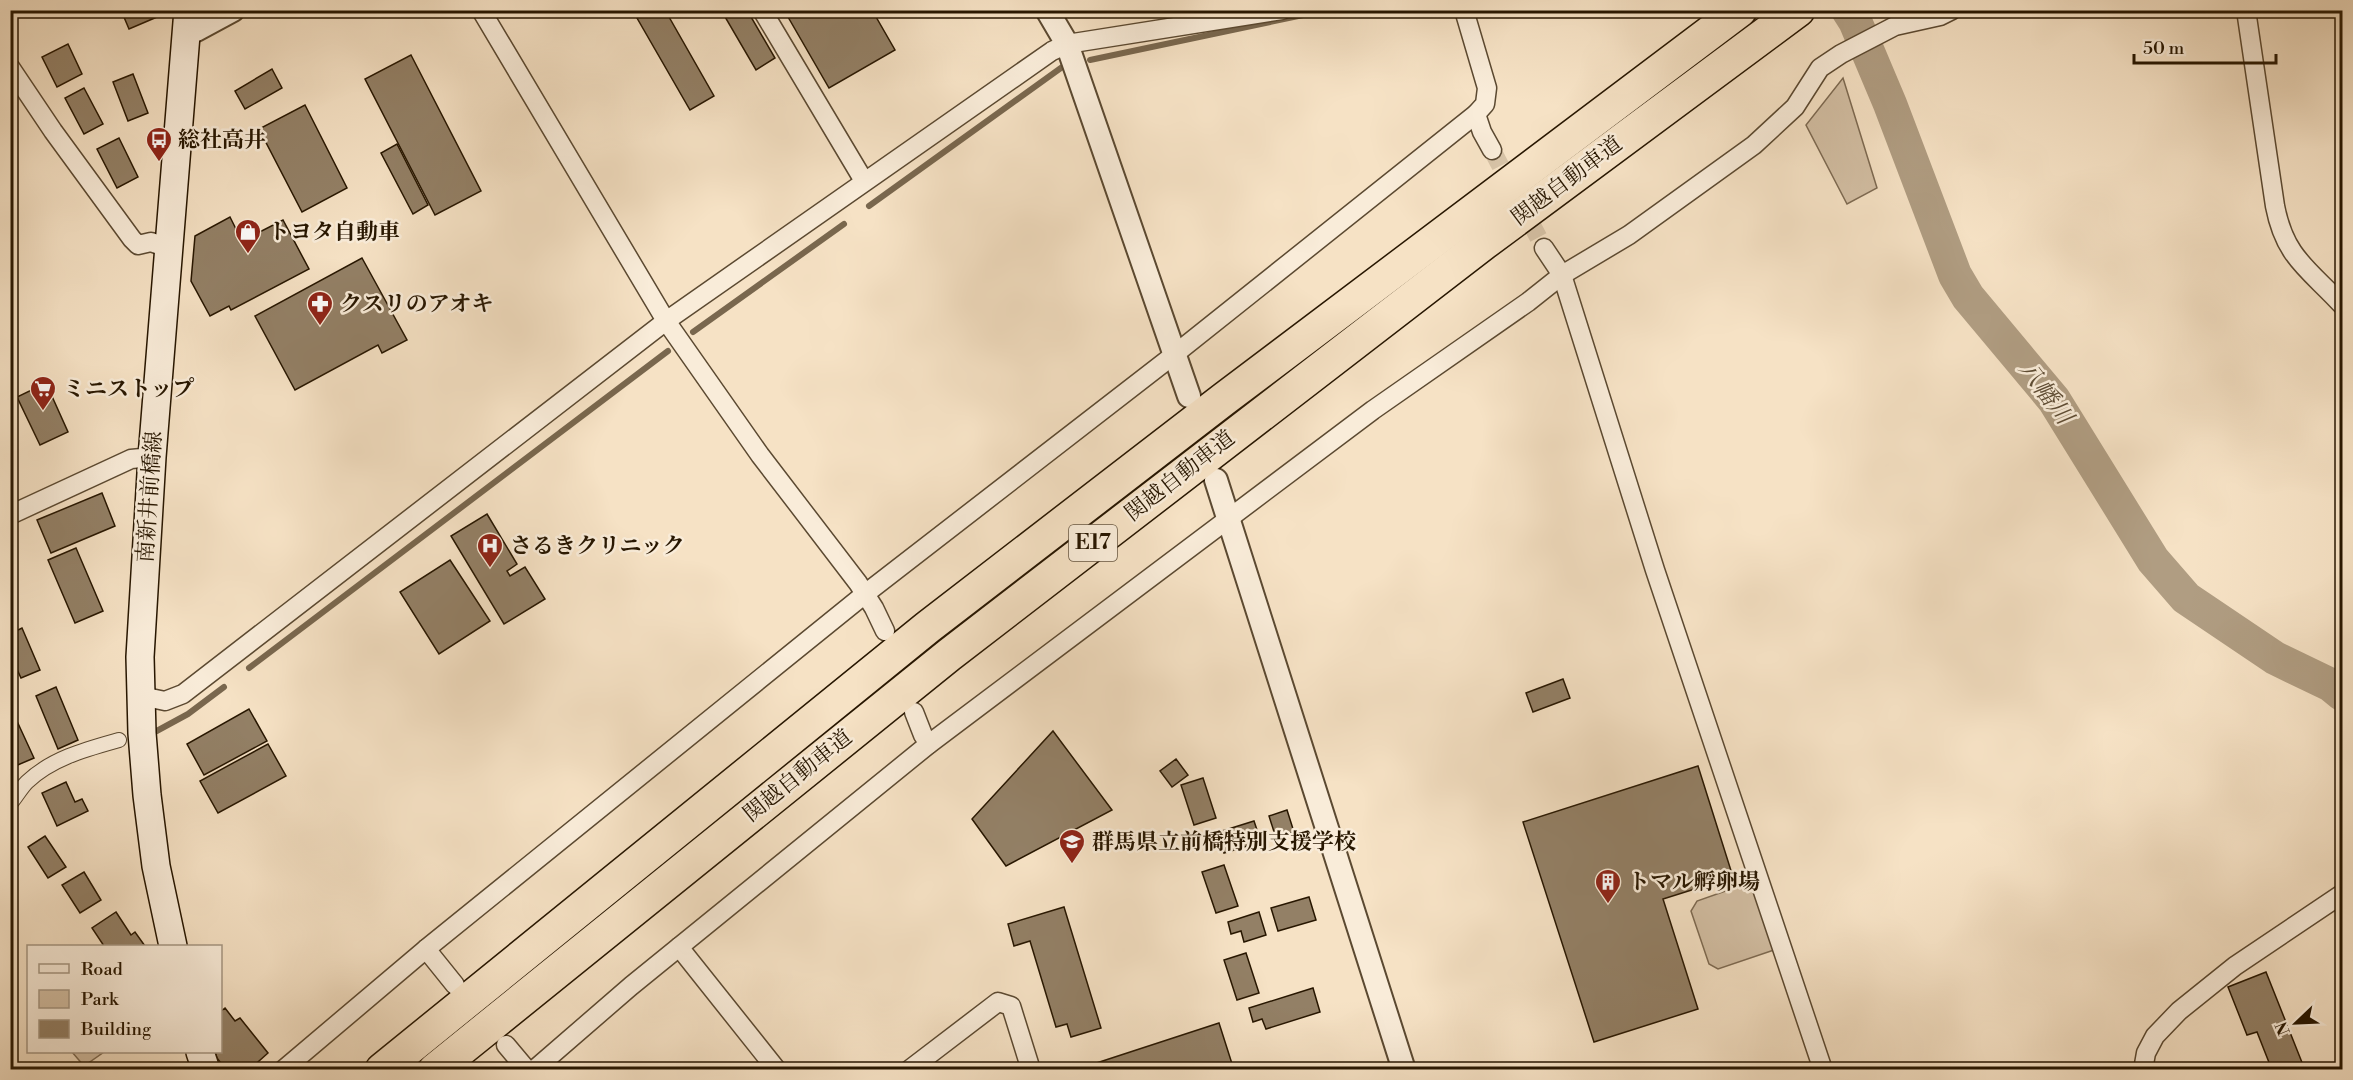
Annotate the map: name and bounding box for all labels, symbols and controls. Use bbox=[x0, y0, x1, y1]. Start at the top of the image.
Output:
scale bar bbox=[2134, 27, 2276, 65]
text: 50 m bbox=[2143, 37, 2185, 60]
bus stop icon: 総社高井 bbox=[144, 125, 174, 163]
place label: 総社高井 bbox=[178, 127, 266, 154]
street label: 関越自動車道 bbox=[1506, 130, 1628, 232]
shop icon: トヨタ自動車 bbox=[233, 217, 263, 255]
place label: トヨタ自動車 bbox=[268, 219, 400, 246]
pharmacy icon: クスリのアオキ bbox=[305, 289, 335, 327]
place label: クスリのアオキ bbox=[340, 291, 494, 318]
water label: 八幡川 bbox=[2011, 355, 2080, 433]
supermarket icon: ミニストップ bbox=[28, 374, 58, 412]
place label: ミニストップ bbox=[63, 376, 194, 403]
street label: 関越自動車道 bbox=[1120, 425, 1240, 527]
street label: 南新井前橋線 bbox=[132, 430, 168, 564]
road number: E17 bbox=[1069, 525, 1117, 561]
hospital icon: さるきクリニック bbox=[475, 531, 505, 569]
place label: さるきクリニック bbox=[510, 533, 685, 560]
street label: 関越自動車道 bbox=[738, 724, 858, 828]
school or university icon: 群馬県立前橋特別支援学校 bbox=[1057, 827, 1087, 865]
place label: 群馬県立前橋特別支援学校 bbox=[1092, 829, 1356, 856]
building icon: トマル孵卵場 bbox=[1593, 867, 1623, 905]
place label: トマル孵卵場 bbox=[1628, 869, 1760, 896]
legend bbox=[27, 945, 222, 1053]
text: Road bbox=[81, 958, 124, 981]
text: Park bbox=[81, 988, 120, 1011]
north arrow bbox=[2266, 993, 2326, 1053]
text: Building bbox=[80, 1018, 152, 1041]
text: N bbox=[2271, 1018, 2295, 1038]

